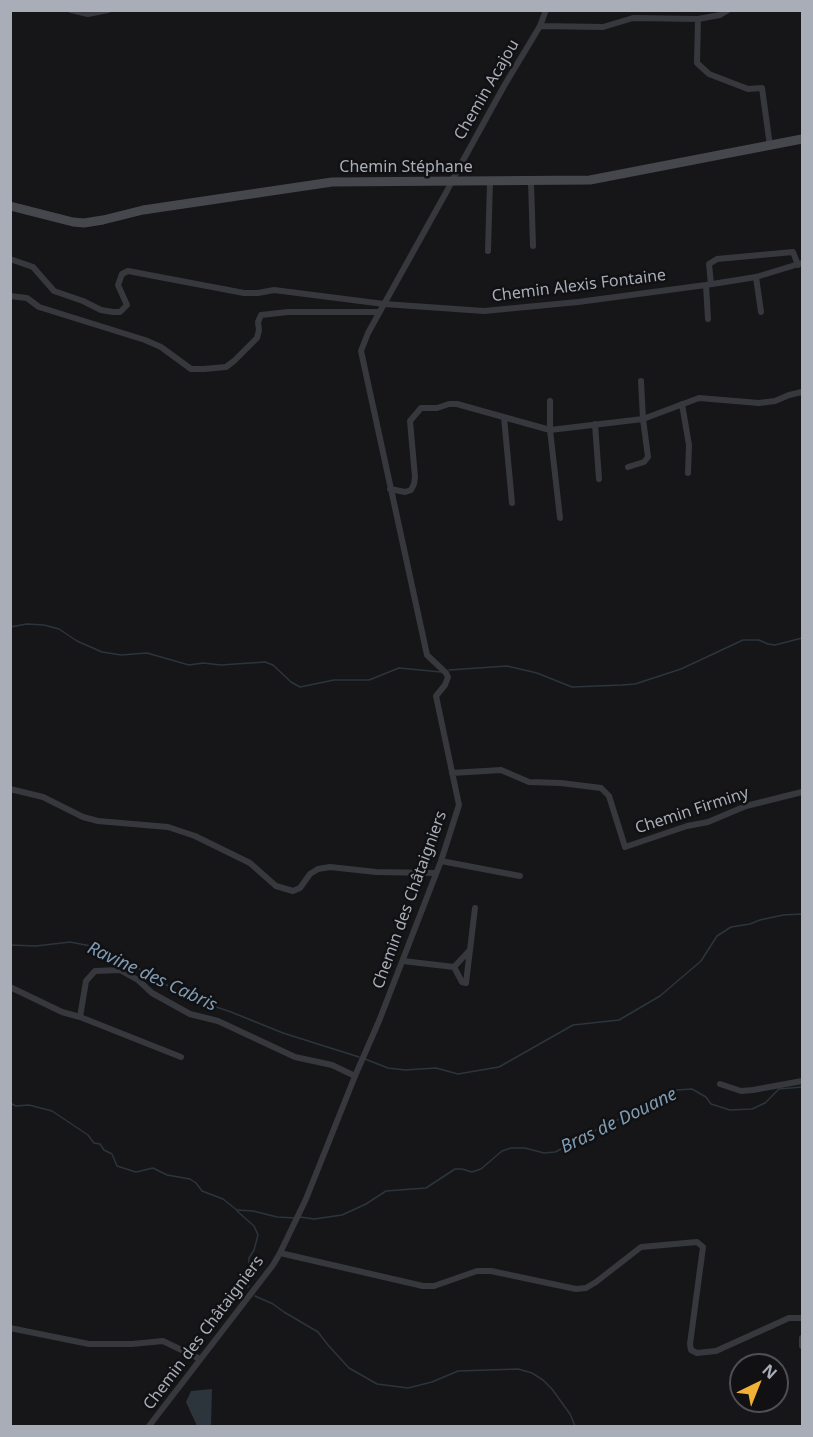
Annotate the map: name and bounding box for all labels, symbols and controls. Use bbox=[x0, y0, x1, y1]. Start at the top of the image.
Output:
street label: Chemin Acajou bbox=[451, 36, 523, 144]
street label: Chemin Stéphane bbox=[339, 157, 473, 177]
street label: Chemin Alexis Fontaine bbox=[491, 266, 667, 306]
street label: Chemin Firminy bbox=[633, 784, 751, 838]
street label: Chemin des Châtaigniers bbox=[369, 808, 451, 992]
water label: Ravine des Cabris bbox=[84, 938, 220, 1016]
water label: Bras de Douane bbox=[557, 1084, 681, 1158]
street label: Chemin des Châtaigniers bbox=[140, 1252, 268, 1414]
north arrow bbox=[729, 1353, 789, 1413]
text: N bbox=[758, 1359, 782, 1384]

